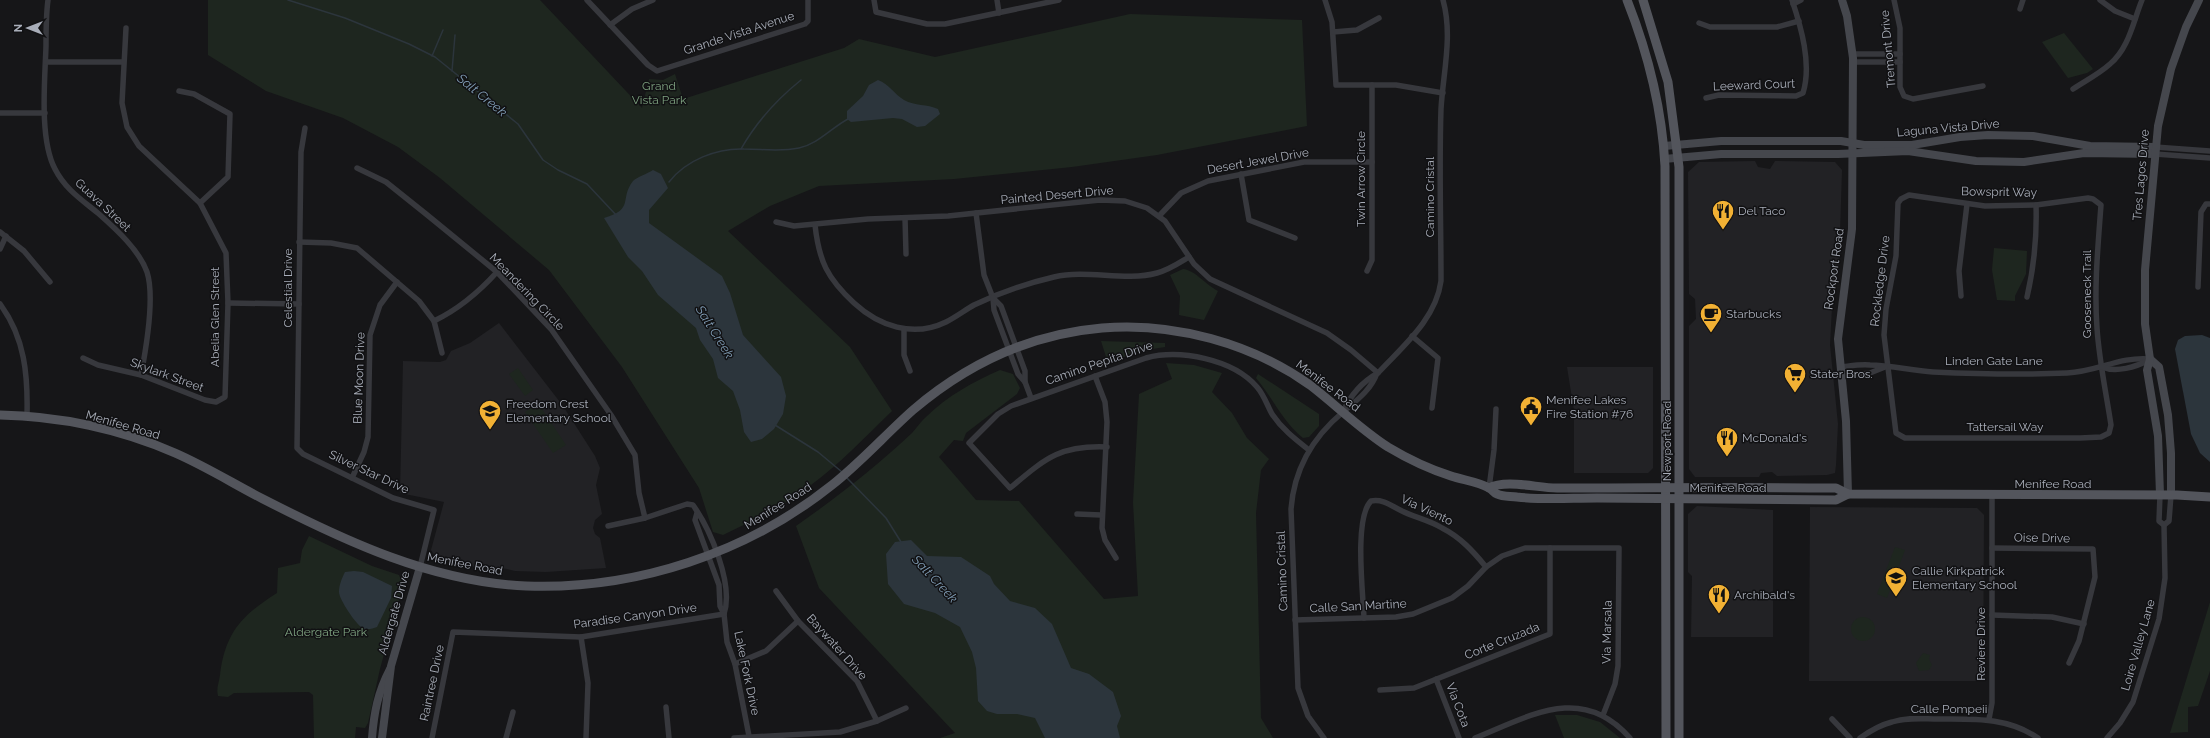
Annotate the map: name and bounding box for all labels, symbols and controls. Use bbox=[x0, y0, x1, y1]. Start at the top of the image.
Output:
north arrow bbox=[8, 8, 48, 48]
street label: Grande Vista Avenue bbox=[682, 9, 796, 57]
street label: Tremont Drive bbox=[1878, 9, 1898, 89]
text: N bbox=[12, 24, 25, 32]
water label: Salt Creek bbox=[453, 70, 510, 120]
street label: Leeward Court bbox=[1713, 77, 1795, 93]
park label: Grand Vista Park bbox=[632, 79, 687, 107]
street label: Laguna Vista Drive bbox=[1896, 117, 2000, 139]
street label: Tres Lagos Drive bbox=[2130, 129, 2152, 221]
street label: Twin Arrow Circle bbox=[1354, 131, 1368, 227]
street label: Desert Jewel Drive bbox=[1206, 145, 1310, 177]
street label: Camino Cristal bbox=[1423, 156, 1437, 237]
street label: Guava Street bbox=[72, 176, 134, 234]
street label: Painted Desert Drive bbox=[1000, 183, 1114, 207]
street label: Bowsprit Way bbox=[1961, 184, 2038, 200]
restaurant icon: Del Taco bbox=[1710, 198, 1736, 231]
place label: Del Taco bbox=[1738, 204, 1786, 218]
street label: Rockport Road bbox=[1821, 227, 1847, 311]
street label: Rockledge Drive bbox=[1867, 235, 1893, 327]
street label: Celestial Drive bbox=[281, 248, 295, 328]
street label: Gooseneck Trail bbox=[2080, 249, 2094, 338]
street label: Meandering Circle bbox=[487, 251, 567, 333]
street label: Abelia Glen Street bbox=[208, 267, 222, 367]
cafe icon: Starbucks bbox=[1698, 301, 1724, 334]
water label: Salt Creek bbox=[692, 302, 737, 361]
place label: Starbucks bbox=[1726, 307, 1781, 321]
street label: Blue Moon Drive bbox=[350, 332, 368, 424]
street label: Camino Pepita Drive bbox=[1044, 338, 1154, 388]
street label: Linden Gate Lane bbox=[1945, 354, 2043, 368]
street label: Skylark Street bbox=[128, 355, 206, 395]
street label: Menifee Road bbox=[1293, 357, 1363, 415]
supermarket icon: Stater Bros. bbox=[1782, 361, 1808, 394]
place label: Stater Bros. bbox=[1810, 367, 1873, 381]
place label: Menifee Lakes Fire Station #76 bbox=[1546, 393, 1633, 421]
public building icon: Menifee Lakes Fire Station #76 bbox=[1518, 394, 1544, 427]
place label: Freedom Crest Elementary School bbox=[506, 397, 612, 425]
school or university icon: Freedom Crest Elementary School bbox=[477, 398, 503, 431]
street label: Newport Road bbox=[1660, 401, 1674, 481]
street label: Menifee Road bbox=[84, 408, 162, 442]
street label: Tattersail Way bbox=[1966, 420, 2044, 434]
restaurant icon: McDonald's bbox=[1714, 425, 1740, 458]
place label: McDonald's bbox=[1742, 431, 1807, 445]
street label: Silver Star Drive bbox=[327, 447, 411, 497]
street label: Menifee Road bbox=[2015, 477, 2091, 491]
street label: Menifee Road bbox=[742, 480, 814, 532]
street label: Menifee Road bbox=[1690, 481, 1766, 495]
street label: Via Viento bbox=[1399, 492, 1455, 528]
street label: Camino Cristal bbox=[1274, 530, 1290, 611]
street label: Oise Drive bbox=[2014, 531, 2070, 545]
street label: Menifee Road bbox=[426, 550, 504, 578]
water label: Salt Creek bbox=[908, 551, 961, 606]
place label: Callie Kirkpatrick Elementary School bbox=[1912, 564, 2018, 592]
school or university icon: Callie Kirkpatrick Elementary School bbox=[1883, 565, 1909, 598]
street label: Aldergate Drive bbox=[375, 569, 413, 657]
restaurant icon: Archibald's bbox=[1706, 582, 1732, 615]
place label: Archibald's bbox=[1734, 588, 1795, 602]
street label: Calle San Martine bbox=[1309, 596, 1407, 616]
street label: Loire Valley Lane bbox=[2118, 598, 2158, 692]
street label: Paradise Canyon Drive bbox=[572, 600, 698, 632]
street label: Via Marsala bbox=[1599, 600, 1615, 664]
street label: Reviere Drive bbox=[1974, 607, 1988, 681]
street label: Baywater Drive bbox=[804, 611, 870, 683]
street label: Corte Cruzada bbox=[1462, 620, 1542, 662]
park label: Aldergate Park bbox=[285, 625, 368, 639]
street label: Lake Fork Drive bbox=[731, 630, 763, 716]
street label: Raintree Drive bbox=[417, 644, 447, 722]
street label: Via Cota bbox=[1443, 681, 1473, 729]
street label: Calle Pompeii bbox=[1911, 702, 1987, 716]

